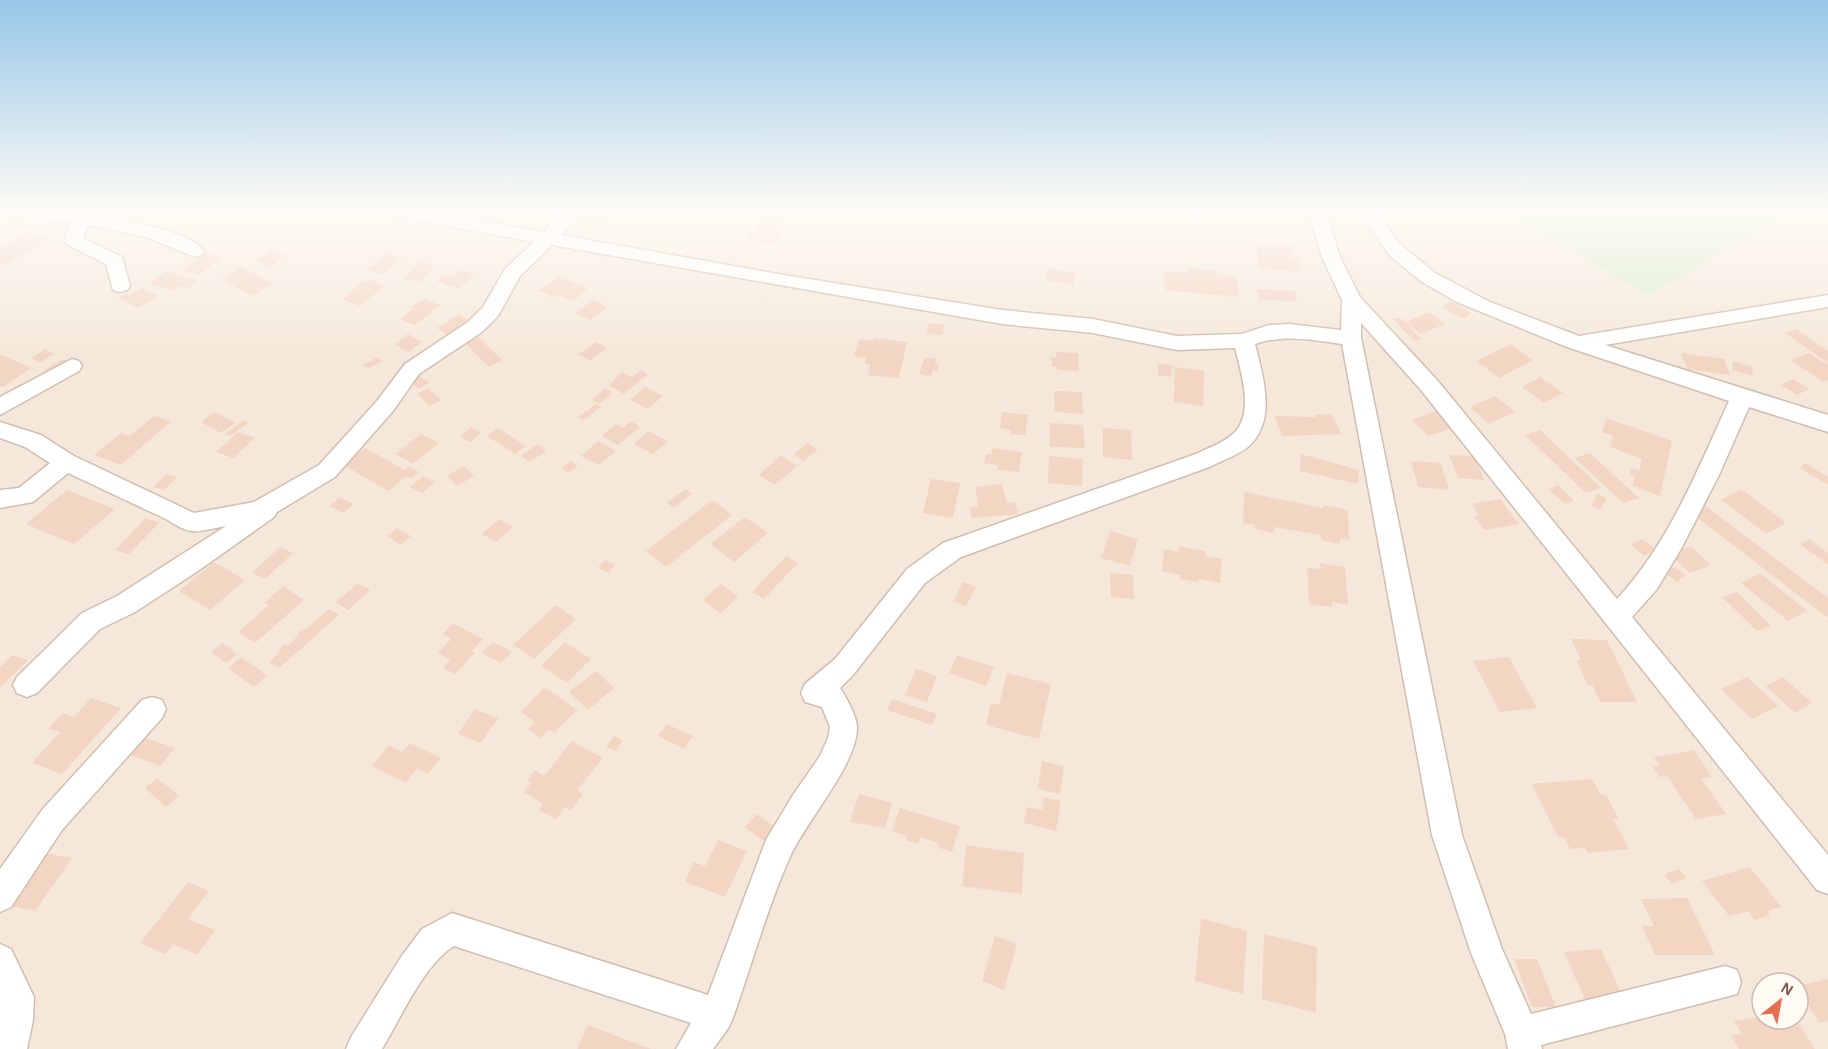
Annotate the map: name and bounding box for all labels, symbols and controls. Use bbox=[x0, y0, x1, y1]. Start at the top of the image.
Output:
north arrow bbox=[1750, 971, 1810, 1031]
text: N bbox=[1778, 979, 1796, 999]

